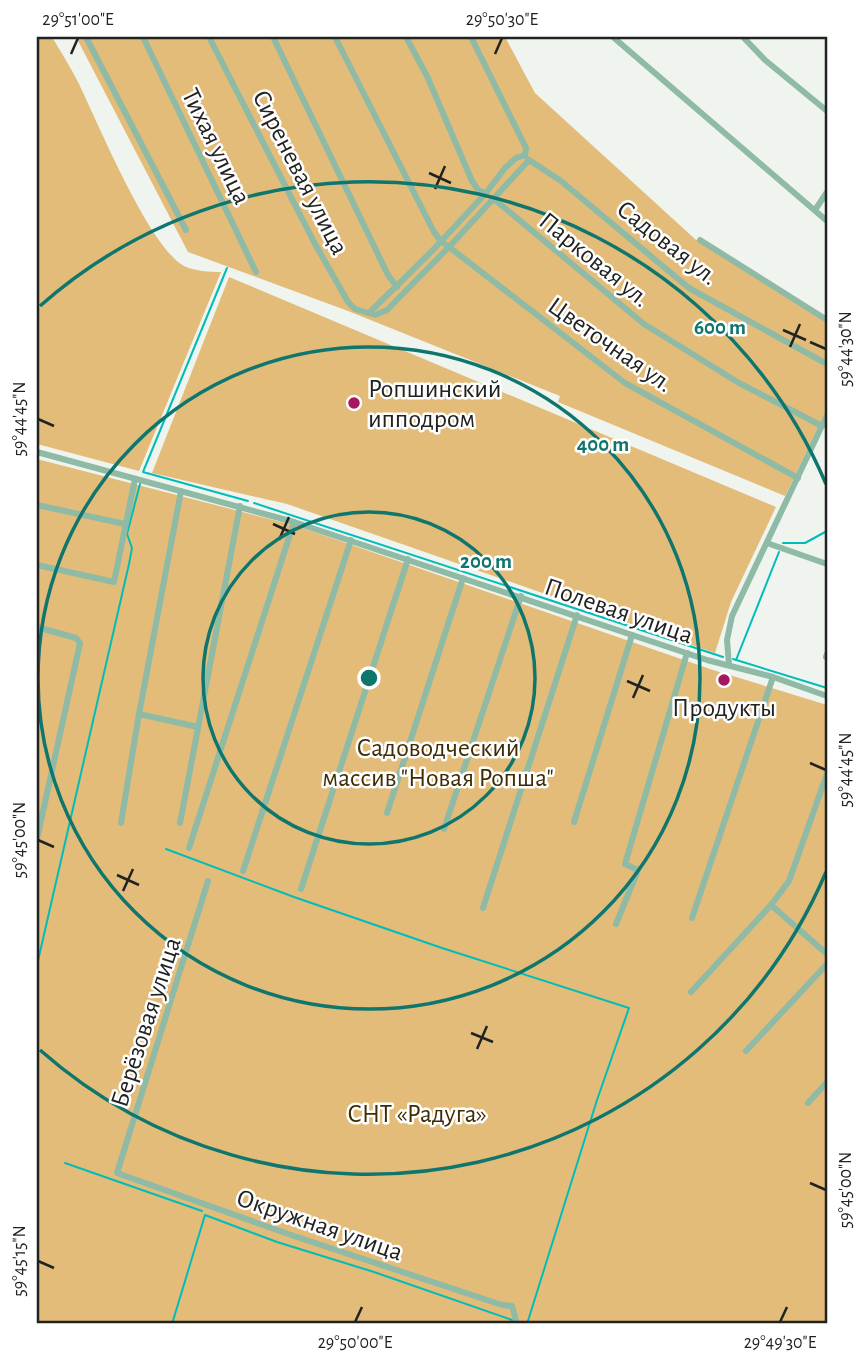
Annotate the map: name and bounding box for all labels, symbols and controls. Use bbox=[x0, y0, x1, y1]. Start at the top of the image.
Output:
text: 29°51'00"E bbox=[42, 11, 114, 29]
text: 29°50'30"E bbox=[466, 11, 539, 29]
street label: Тихая улица bbox=[177, 84, 255, 209]
street label: Сиреневая улица bbox=[247, 86, 353, 259]
street label: Садовая ул. bbox=[612, 195, 723, 290]
street label: Парковая ул. bbox=[534, 207, 655, 312]
street label: Цветочная ул. bbox=[543, 292, 678, 397]
text: 59°44'30"N bbox=[837, 311, 855, 387]
text: 600 m bbox=[694, 317, 746, 338]
place label: Ропшинский ипподром bbox=[368, 376, 502, 432]
text: 59°44'45"N bbox=[11, 381, 29, 457]
marker: Ропшинский ипподром bbox=[346, 395, 362, 411]
text: 400 m bbox=[577, 434, 629, 455]
text: 200 m bbox=[460, 551, 512, 572]
street label: Полевая улица bbox=[541, 573, 696, 649]
centre of rings bbox=[357, 666, 381, 690]
marker: Продукты bbox=[716, 672, 732, 688]
place label: Продукты bbox=[672, 695, 776, 721]
text: 59°44'45"N bbox=[837, 732, 855, 808]
park label: Садоводческий массив "Новая Ропша" bbox=[322, 735, 554, 791]
text: 59°45'00"N bbox=[11, 802, 29, 878]
street label: Берёзовая улица bbox=[106, 934, 186, 1110]
park label: СНТ «Радуга» bbox=[347, 1101, 487, 1127]
text: 59°45'00"N bbox=[837, 1152, 855, 1228]
street label: Окружная улица bbox=[233, 1184, 406, 1266]
text: 59°45'15"N bbox=[11, 1225, 29, 1297]
text: 29°50'00"E bbox=[318, 1334, 393, 1352]
text: 29°49'30"E bbox=[744, 1334, 817, 1352]

